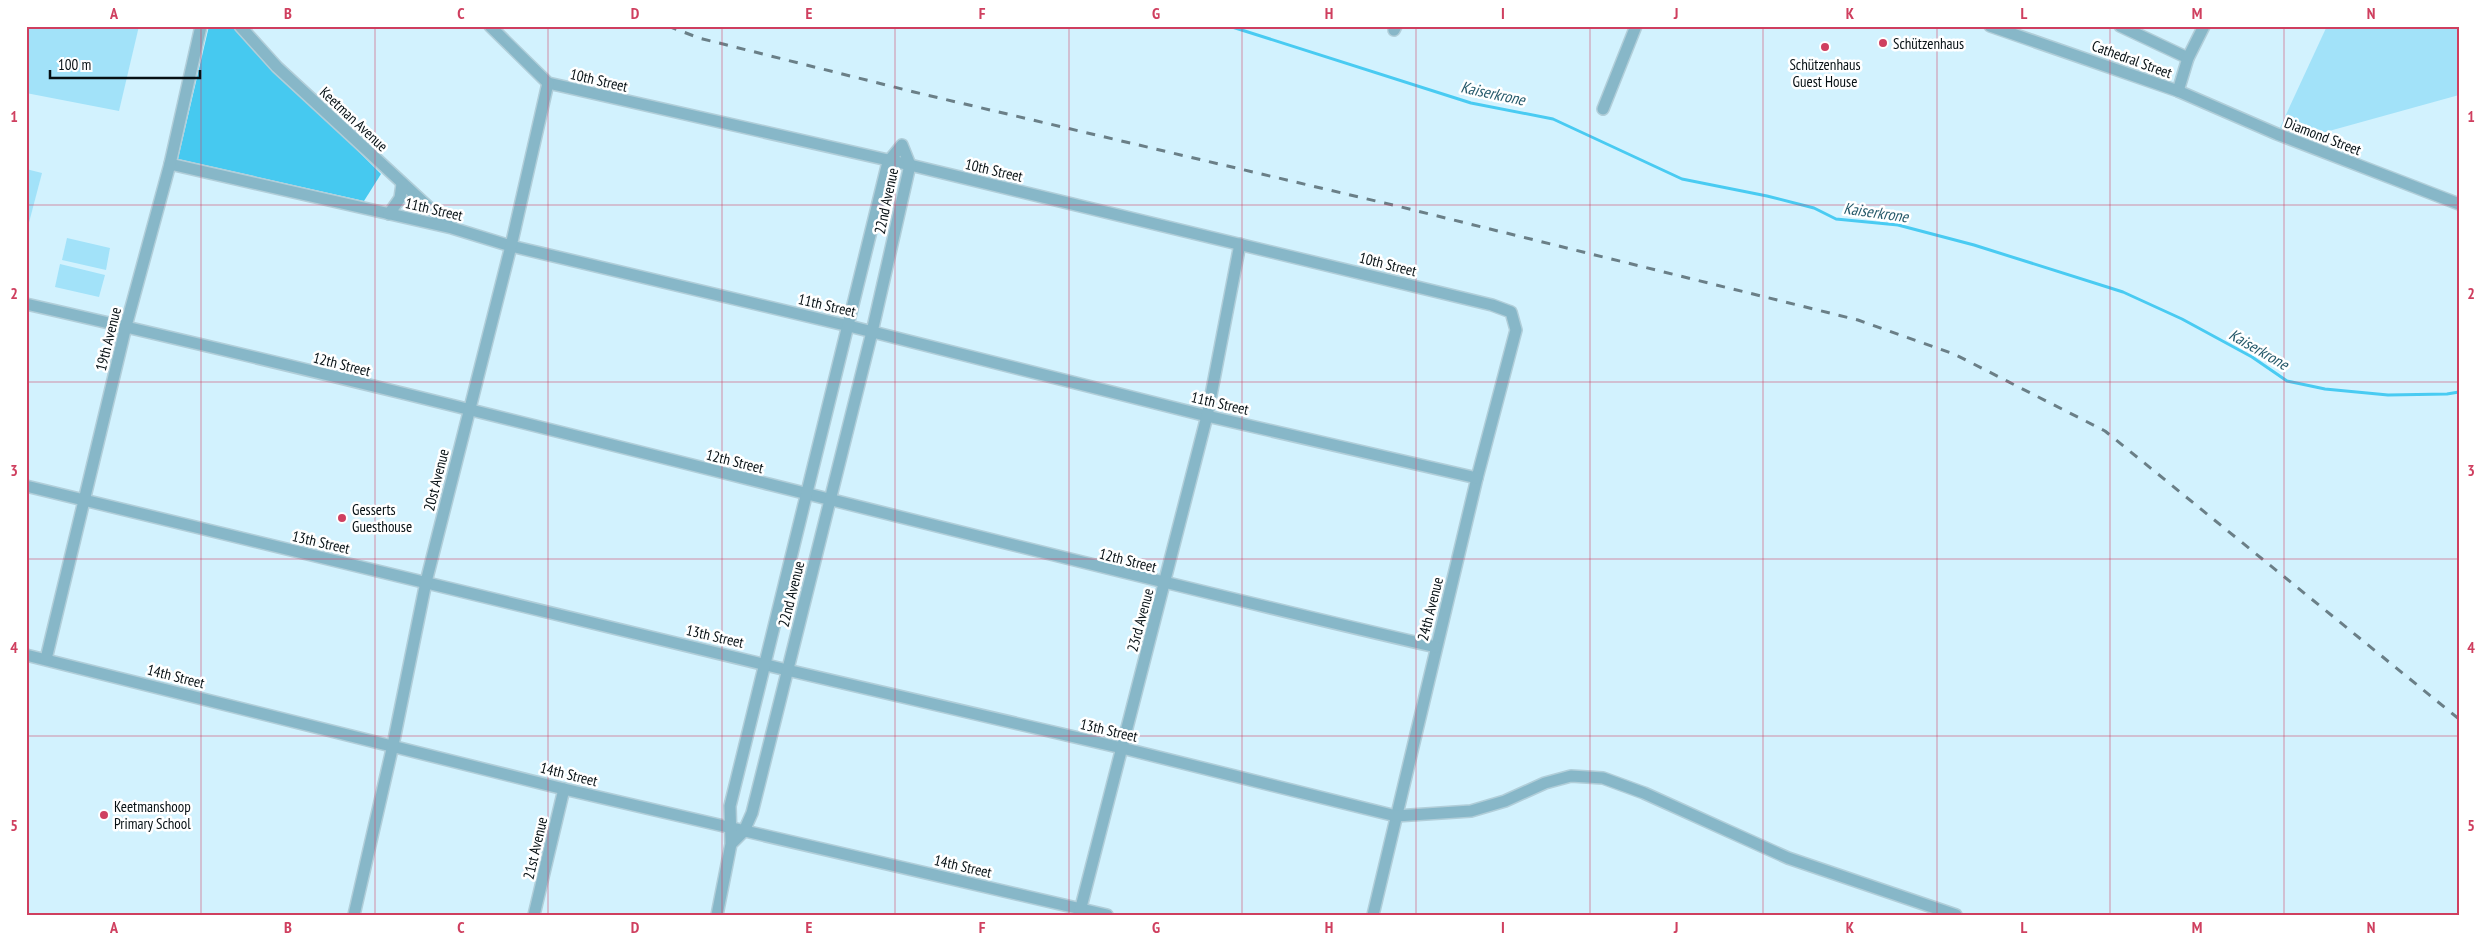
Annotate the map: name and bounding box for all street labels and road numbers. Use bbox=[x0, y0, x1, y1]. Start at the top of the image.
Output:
street label: Cathedral Street bbox=[2089, 36, 2175, 82]
street label: 10th Street bbox=[568, 64, 630, 96]
street label: Keetman Avenue bbox=[316, 83, 392, 155]
street label: Diamond Street bbox=[2282, 113, 2364, 159]
street label: 10th Street bbox=[963, 154, 1025, 186]
street label: 22nd Avenue bbox=[870, 166, 902, 236]
street label: 11th Street bbox=[403, 193, 465, 225]
street label: 10th Street bbox=[1357, 248, 1419, 280]
street label: 11th Street bbox=[796, 289, 858, 321]
street label: 19th Avenue bbox=[91, 305, 125, 373]
street label: 12th Street bbox=[311, 348, 373, 380]
street label: 11th Street bbox=[1189, 387, 1251, 419]
street label: 12th Street bbox=[704, 445, 766, 477]
street label: 20st Avenue bbox=[419, 447, 453, 513]
street label: 13th Street bbox=[290, 526, 352, 558]
street label: 12th Street bbox=[1097, 544, 1159, 576]
street label: 22nd Avenue bbox=[774, 559, 808, 629]
street label: 24th Avenue bbox=[1413, 575, 1447, 643]
street label: 23rd Avenue bbox=[1122, 586, 1158, 654]
street label: 13th Street bbox=[684, 620, 746, 652]
street label: 14th Street bbox=[145, 660, 207, 692]
street label: 13th Street bbox=[1078, 714, 1140, 746]
street label: 14th Street bbox=[538, 758, 600, 790]
street label: 21st Avenue bbox=[519, 815, 551, 881]
street label: 14th Street bbox=[932, 850, 994, 882]

